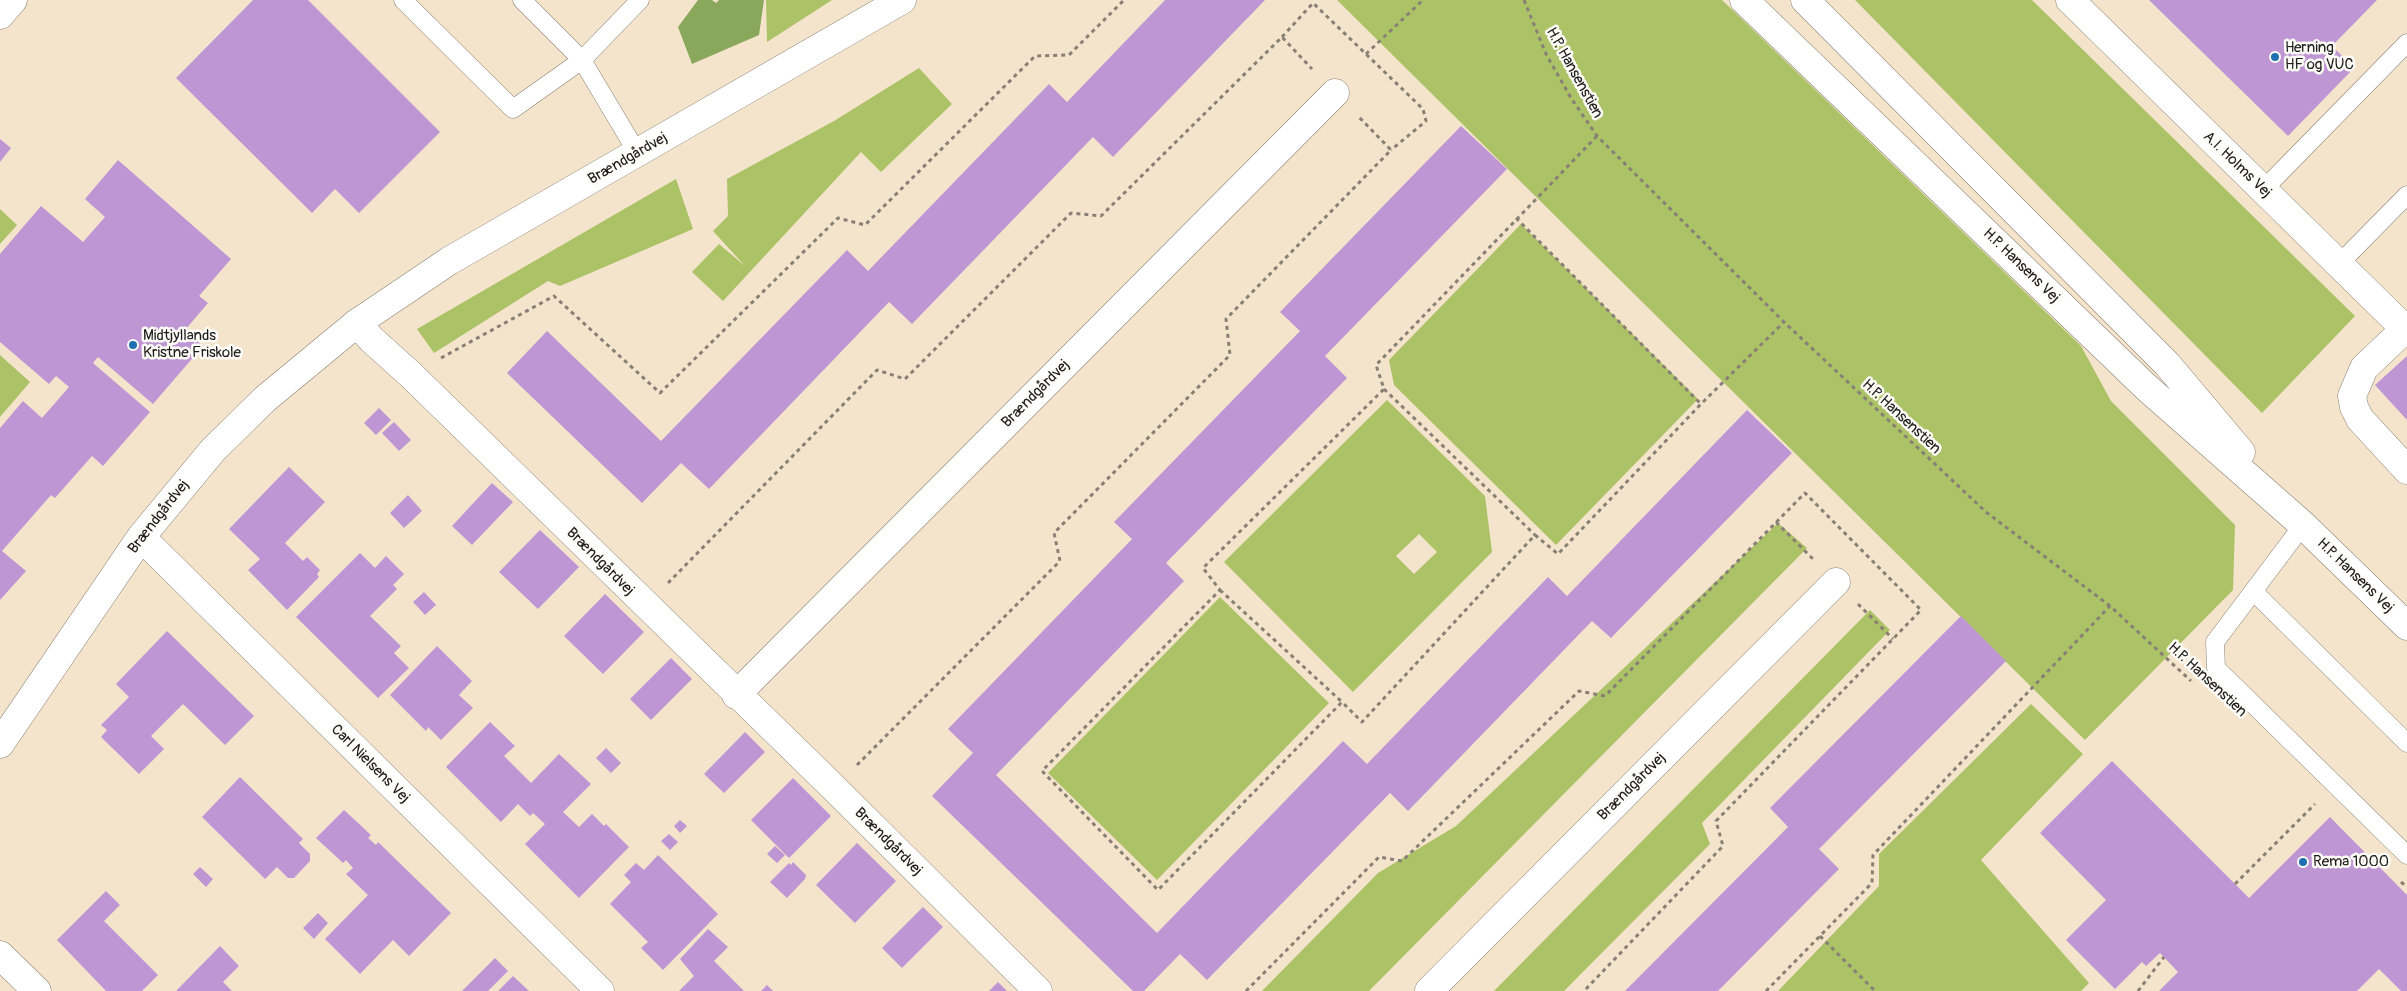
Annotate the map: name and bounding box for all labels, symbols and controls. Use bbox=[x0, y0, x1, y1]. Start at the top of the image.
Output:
street label: H.P. Hansenstien bbox=[1542, 24, 1606, 122]
place label: Herning HF og VUC bbox=[2285, 39, 2354, 74]
marker: Herning HF og VUC bbox=[2269, 51, 2281, 63]
street label: A.I. Holms Vej bbox=[2199, 128, 2275, 202]
street label: Brændgårdvej bbox=[585, 129, 671, 189]
street label: H.P. Hansens Vej bbox=[1979, 225, 2063, 307]
place label: Midtjyllands Kristne Friskole bbox=[143, 327, 241, 362]
marker: Midtjyllands Kristne Friskole bbox=[127, 339, 139, 351]
street label: Brændgårdvej bbox=[998, 356, 1074, 432]
street label: H.P. Hansenstien bbox=[1858, 376, 1944, 458]
street label: Brændgårdvej bbox=[125, 477, 193, 557]
street label: Brændgårdvej bbox=[562, 524, 638, 600]
street label: H.P. Hansens Vej bbox=[2313, 535, 2397, 617]
street label: H.P. Hansenstien bbox=[2164, 639, 2250, 721]
street label: Carl Nielsens Vej bbox=[327, 721, 413, 807]
street label: Brændgårdvej bbox=[1594, 749, 1670, 825]
street label: Brændgårdvej bbox=[850, 804, 926, 880]
place label: Rema 1000 bbox=[2313, 853, 2389, 871]
marker: Rema 1000 bbox=[2297, 856, 2309, 868]

